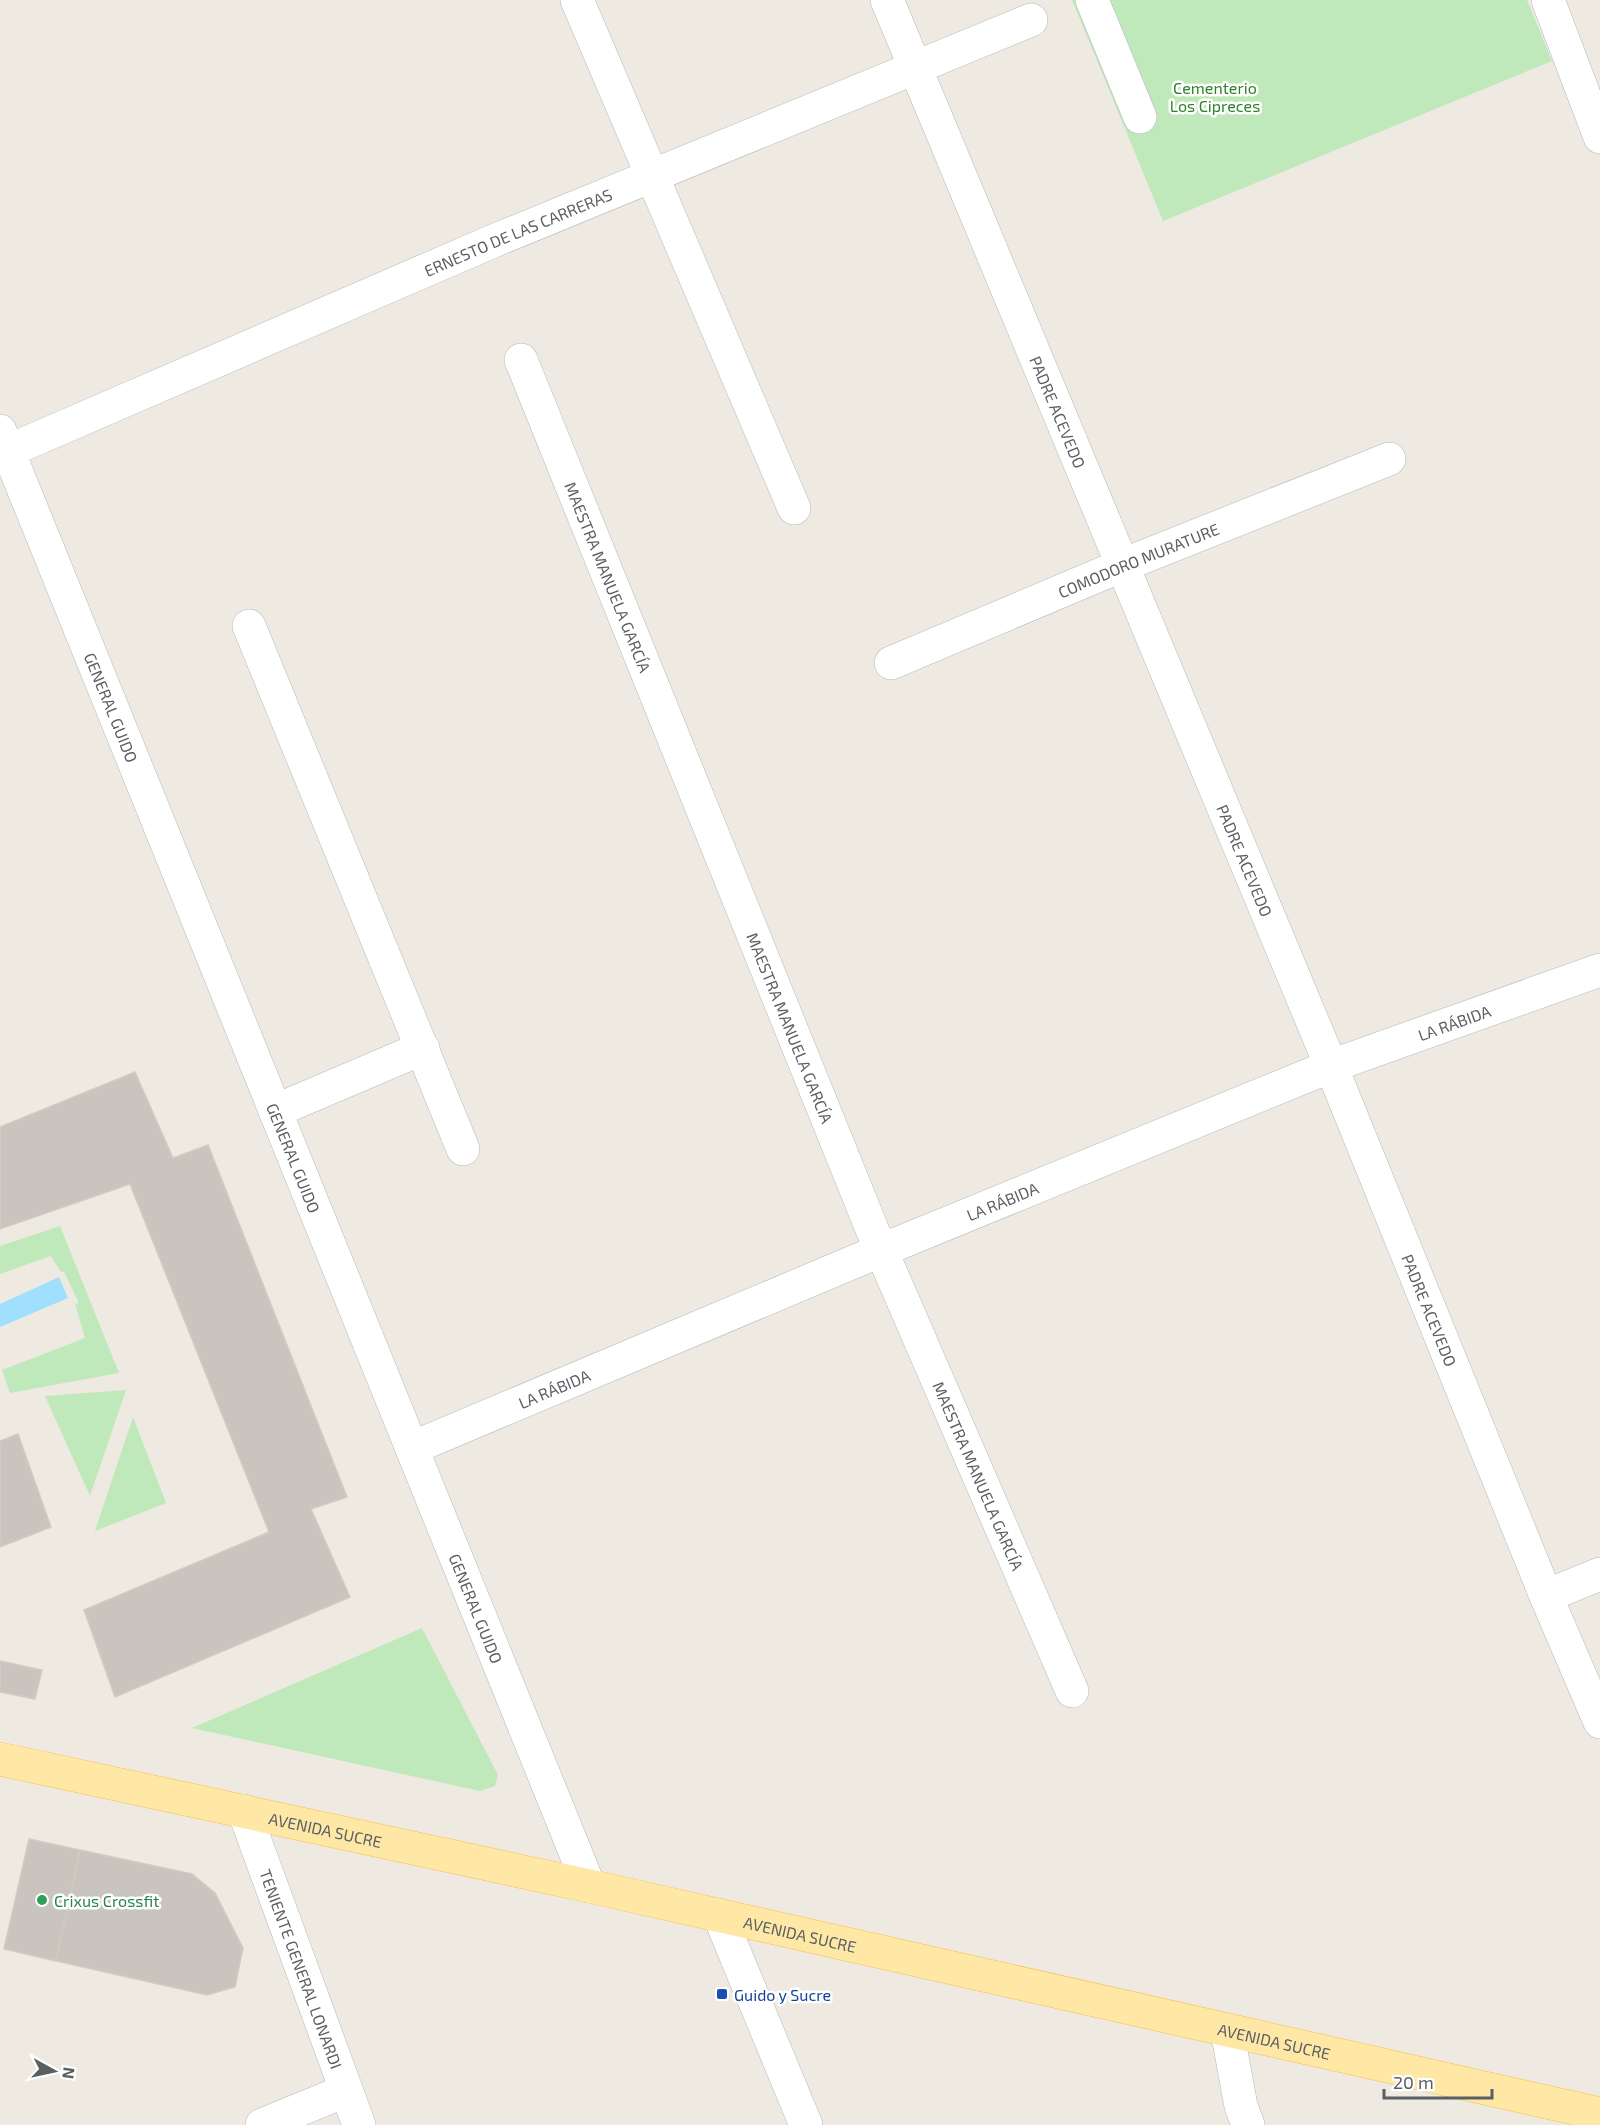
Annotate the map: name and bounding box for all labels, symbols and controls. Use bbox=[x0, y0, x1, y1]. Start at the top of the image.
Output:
park label: Cementerio Los Cipreces bbox=[1170, 78, 1260, 115]
street label: ERNESTO DE LAS CARRERAS bbox=[421, 184, 615, 279]
street label: PADRE ACEVEDO bbox=[1027, 353, 1090, 471]
street label: MAESTRA MANUELA GARCÍA bbox=[562, 479, 656, 675]
street label: COMODORO MURATURE bbox=[1055, 518, 1222, 601]
street label: GENERAL GUIDO bbox=[81, 650, 143, 765]
street label: PADRE ACEVEDO bbox=[1214, 802, 1277, 919]
street label: MAESTRA MANUELA GARCÍA bbox=[744, 930, 838, 1126]
street label: LA RÁBIDA bbox=[1415, 1000, 1493, 1044]
street label: GENERAL GUIDO bbox=[263, 1100, 325, 1215]
street label: LA RÁBIDA bbox=[964, 1178, 1041, 1224]
street label: PADRE ACEVEDO bbox=[1399, 1251, 1461, 1369]
street label: LA RÁBIDA bbox=[515, 1365, 593, 1412]
street label: MAESTRA MANUELA GARCÍA bbox=[930, 1378, 1028, 1573]
street label: GENERAL GUIDO bbox=[446, 1550, 507, 1666]
street label: AVENIDA SUCRE bbox=[267, 1808, 384, 1851]
street label: TENIENTE GENERAL LONARDI bbox=[257, 1866, 347, 2071]
place label: Crixus Crossfit bbox=[54, 1891, 159, 1910]
marker: Crixus Crossfit bbox=[35, 1893, 49, 1907]
street label: AVENIDA SUCRE bbox=[742, 1912, 858, 1956]
place label: Guido y Sucre bbox=[734, 1985, 831, 2004]
marker: Guido y Sucre bbox=[715, 1987, 729, 2001]
street label: AVENIDA SUCRE bbox=[1216, 2019, 1332, 2062]
north arrow bbox=[24, 2041, 84, 2101]
scale bar bbox=[1384, 2062, 1492, 2100]
text: N bbox=[59, 2066, 80, 2080]
text: 20 m bbox=[1393, 2071, 1434, 2093]

